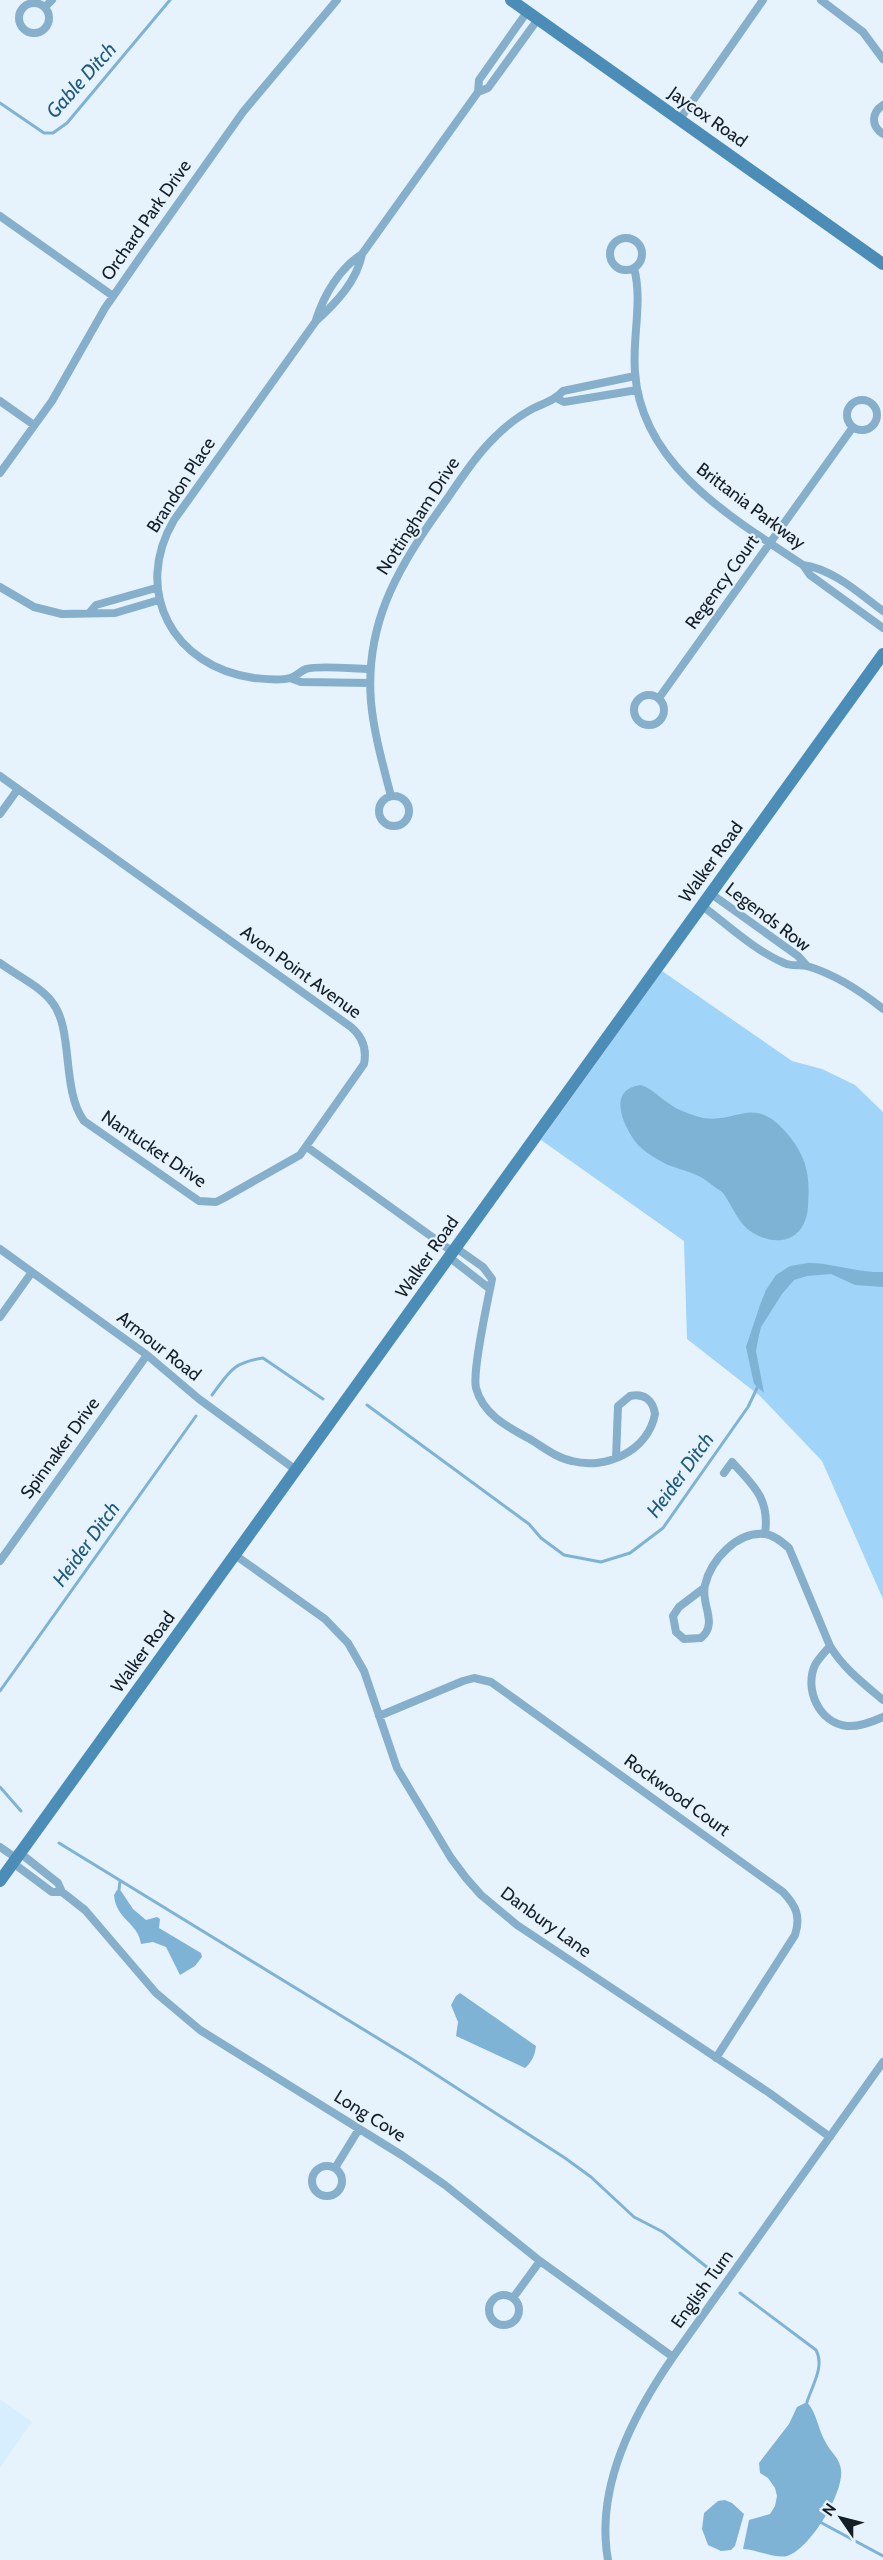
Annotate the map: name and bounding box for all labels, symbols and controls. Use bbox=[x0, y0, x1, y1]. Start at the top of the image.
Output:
water label: Gable Ditch bbox=[41, 37, 121, 123]
street label: Jaycox Road bbox=[664, 81, 752, 152]
street label: Orchard Park Drive bbox=[96, 155, 196, 285]
street label: Brandon Place bbox=[142, 433, 220, 537]
street label: Nottingham Drive bbox=[372, 453, 464, 579]
street label: Brittania Parkway bbox=[692, 458, 810, 554]
street label: Regency Court bbox=[680, 531, 764, 633]
street label: Walker Road bbox=[674, 817, 748, 907]
street label: Legends Row bbox=[721, 878, 815, 956]
street label: Avon Point Avenue bbox=[236, 921, 366, 1023]
street label: Nantucket Drive bbox=[97, 1106, 211, 1192]
street label: Walker Road bbox=[391, 1212, 463, 1302]
street label: Armour Road bbox=[113, 1306, 205, 1386]
street label: Spinnaker Drive bbox=[16, 1393, 104, 1503]
water label: Heider Ditch bbox=[641, 1428, 719, 1522]
water label: Heider Ditch bbox=[47, 1497, 125, 1591]
street label: Walker Road bbox=[106, 1607, 180, 1697]
street label: Rockwood Court bbox=[620, 1749, 734, 1841]
street label: Danbury Lane bbox=[496, 1882, 596, 1962]
street label: Long Cove bbox=[330, 2085, 410, 2147]
street label: English Turn bbox=[666, 2246, 738, 2332]
north arrow bbox=[811, 2488, 871, 2548]
text: N bbox=[818, 2500, 840, 2520]

